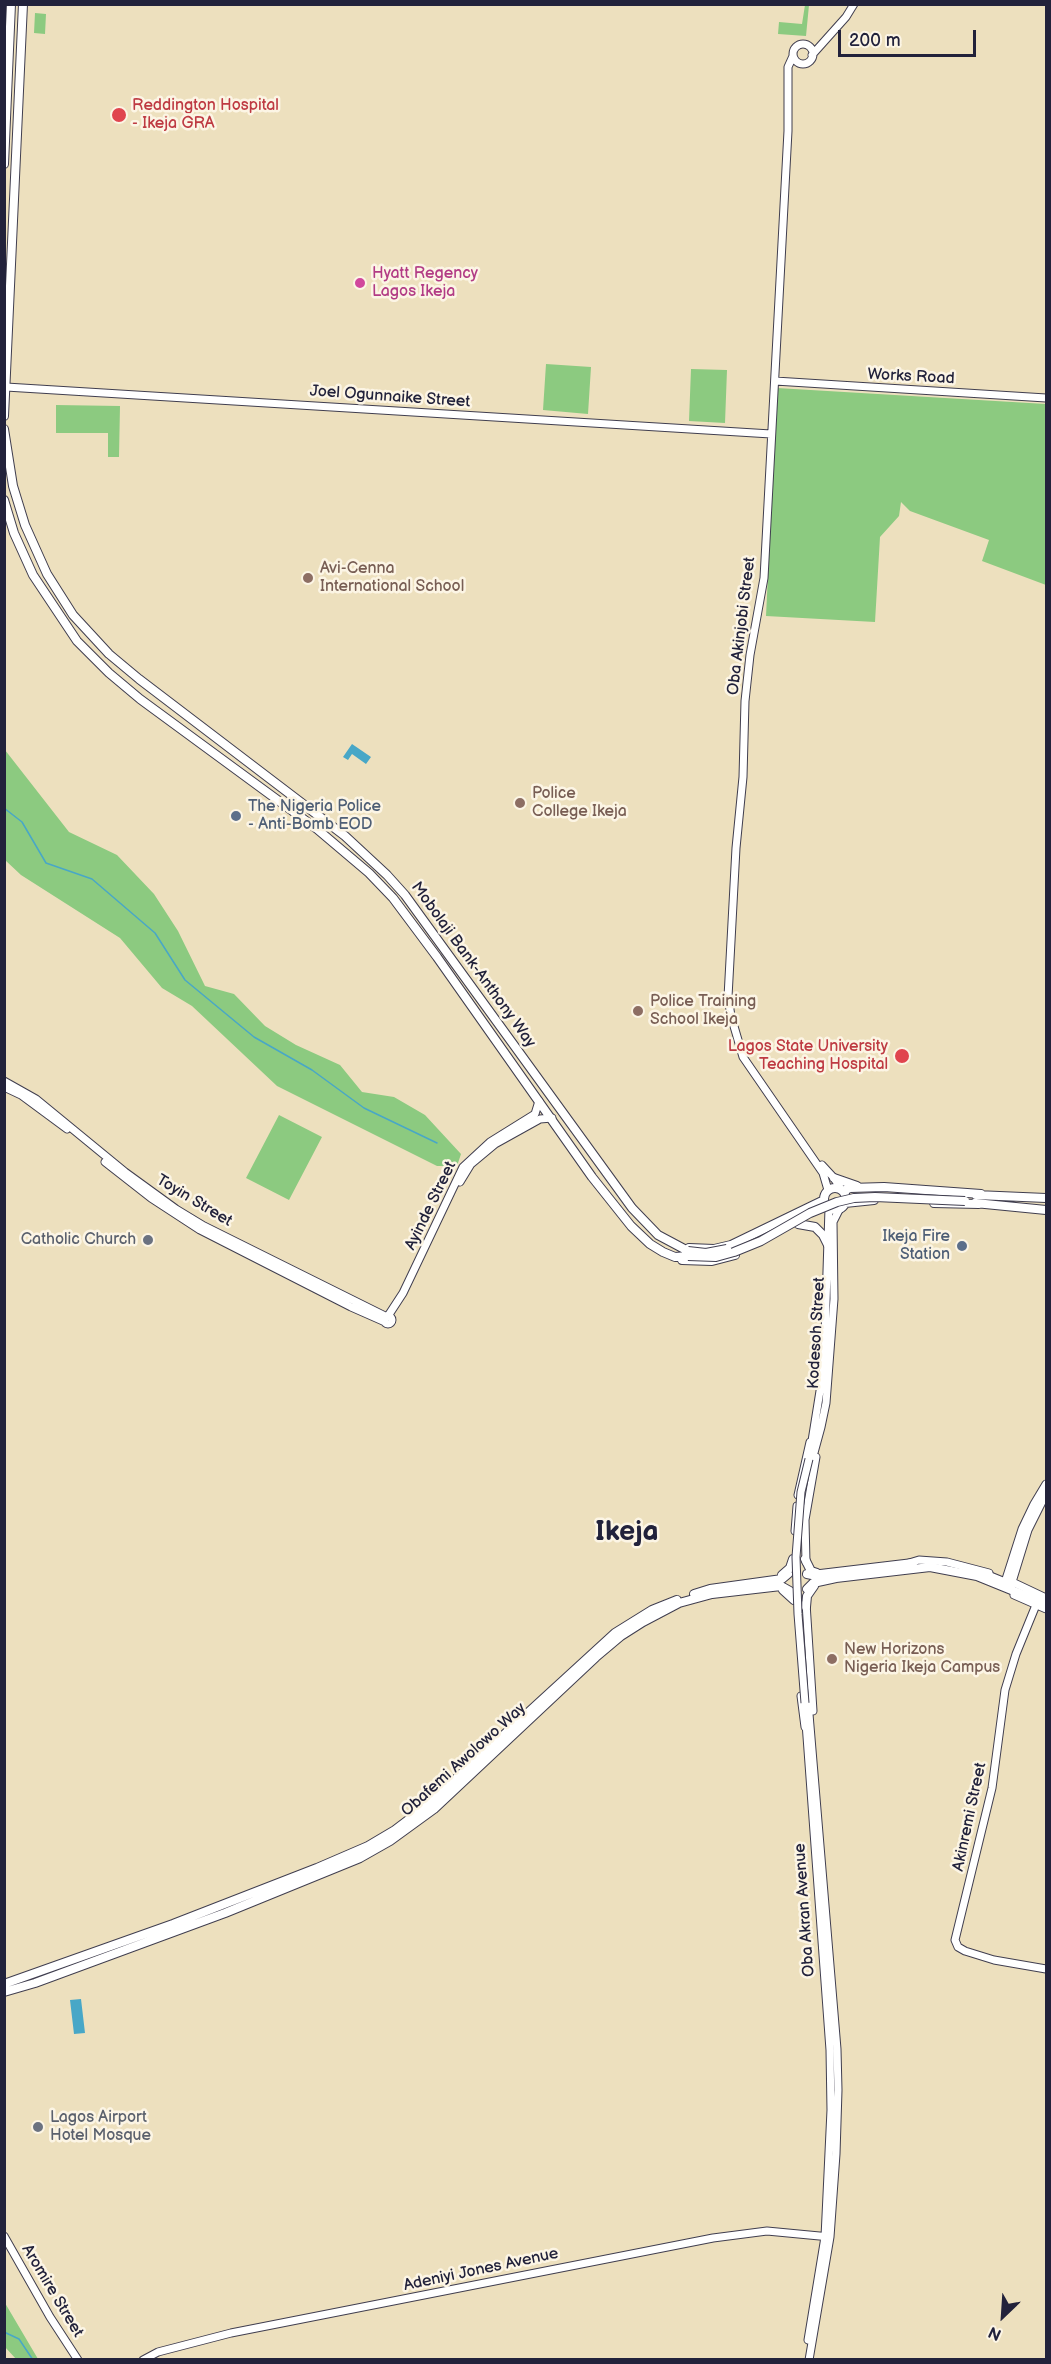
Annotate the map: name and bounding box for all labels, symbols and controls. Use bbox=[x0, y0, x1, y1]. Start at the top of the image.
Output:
scale bar bbox=[841, 18, 979, 56]
text: 200 m bbox=[849, 30, 901, 51]
place label: Reddington Hospital - Ikeja GRA bbox=[132, 96, 279, 134]
marker: Reddington Hospital - Ikeja GRA bbox=[110, 106, 128, 124]
place label: Hyatt Regency Lagos Ikeja bbox=[372, 264, 478, 302]
marker: Hyatt Regency Lagos Ikeja bbox=[353, 276, 367, 290]
street label: Works Road bbox=[867, 365, 955, 389]
street label: Joel Ogunnaike Street bbox=[309, 382, 471, 412]
street label: Oba Akinjobi Street bbox=[724, 556, 760, 696]
place label: Avi-Cenna International School bbox=[320, 559, 464, 597]
marker: Avi-Cenna International School bbox=[301, 571, 315, 585]
place label: Police College Ikeja bbox=[532, 784, 627, 822]
marker: Police College Ikeja bbox=[513, 796, 527, 810]
place label: The Nigeria Police - Anti-Bomb EOD bbox=[248, 797, 381, 835]
marker: The Nigeria Police - Anti-Bomb EOD bbox=[229, 809, 243, 823]
street label: Mobolaji Bank-Anthony Way bbox=[406, 878, 540, 1052]
place label: Police Training School Ikeja bbox=[650, 992, 756, 1030]
marker: Police Training School Ikeja bbox=[631, 1004, 645, 1018]
place label: Lagos State University Teaching Hospital bbox=[728, 1037, 888, 1075]
marker: Lagos State University Teaching Hospital bbox=[893, 1047, 911, 1065]
street label: Ayinde Street bbox=[401, 1158, 461, 1254]
street label: Toyin Street bbox=[153, 1171, 235, 1231]
place label: Ikeja Fire Station bbox=[883, 1227, 950, 1265]
place label: Catholic Church bbox=[21, 1230, 136, 1250]
marker: Catholic Church bbox=[141, 1233, 155, 1247]
marker: Ikeja Fire Station bbox=[955, 1239, 969, 1253]
street label: Kodesoh Street bbox=[804, 1277, 830, 1389]
district label: Ikeja bbox=[595, 1516, 659, 1550]
place label: New Horizons Nigeria Ikeja Campus bbox=[844, 1640, 1000, 1678]
marker: New Horizons Nigeria Ikeja Campus bbox=[825, 1652, 839, 1666]
street label: Obafemi Awolowo Way bbox=[398, 1699, 530, 1821]
street label: Akinremi Street bbox=[949, 1761, 991, 1873]
street label: Oba Akran Avenue bbox=[791, 1843, 819, 1977]
place label: Lagos Airport Hotel Mosque bbox=[50, 2108, 151, 2146]
marker: Lagos Airport Hotel Mosque bbox=[31, 2120, 45, 2134]
street label: Aromire Street bbox=[17, 2241, 87, 2341]
street label: Adeniyi Jones Avenue bbox=[402, 2244, 560, 2296]
north arrow bbox=[973, 2286, 1033, 2346]
text: N bbox=[986, 2322, 1005, 2344]

